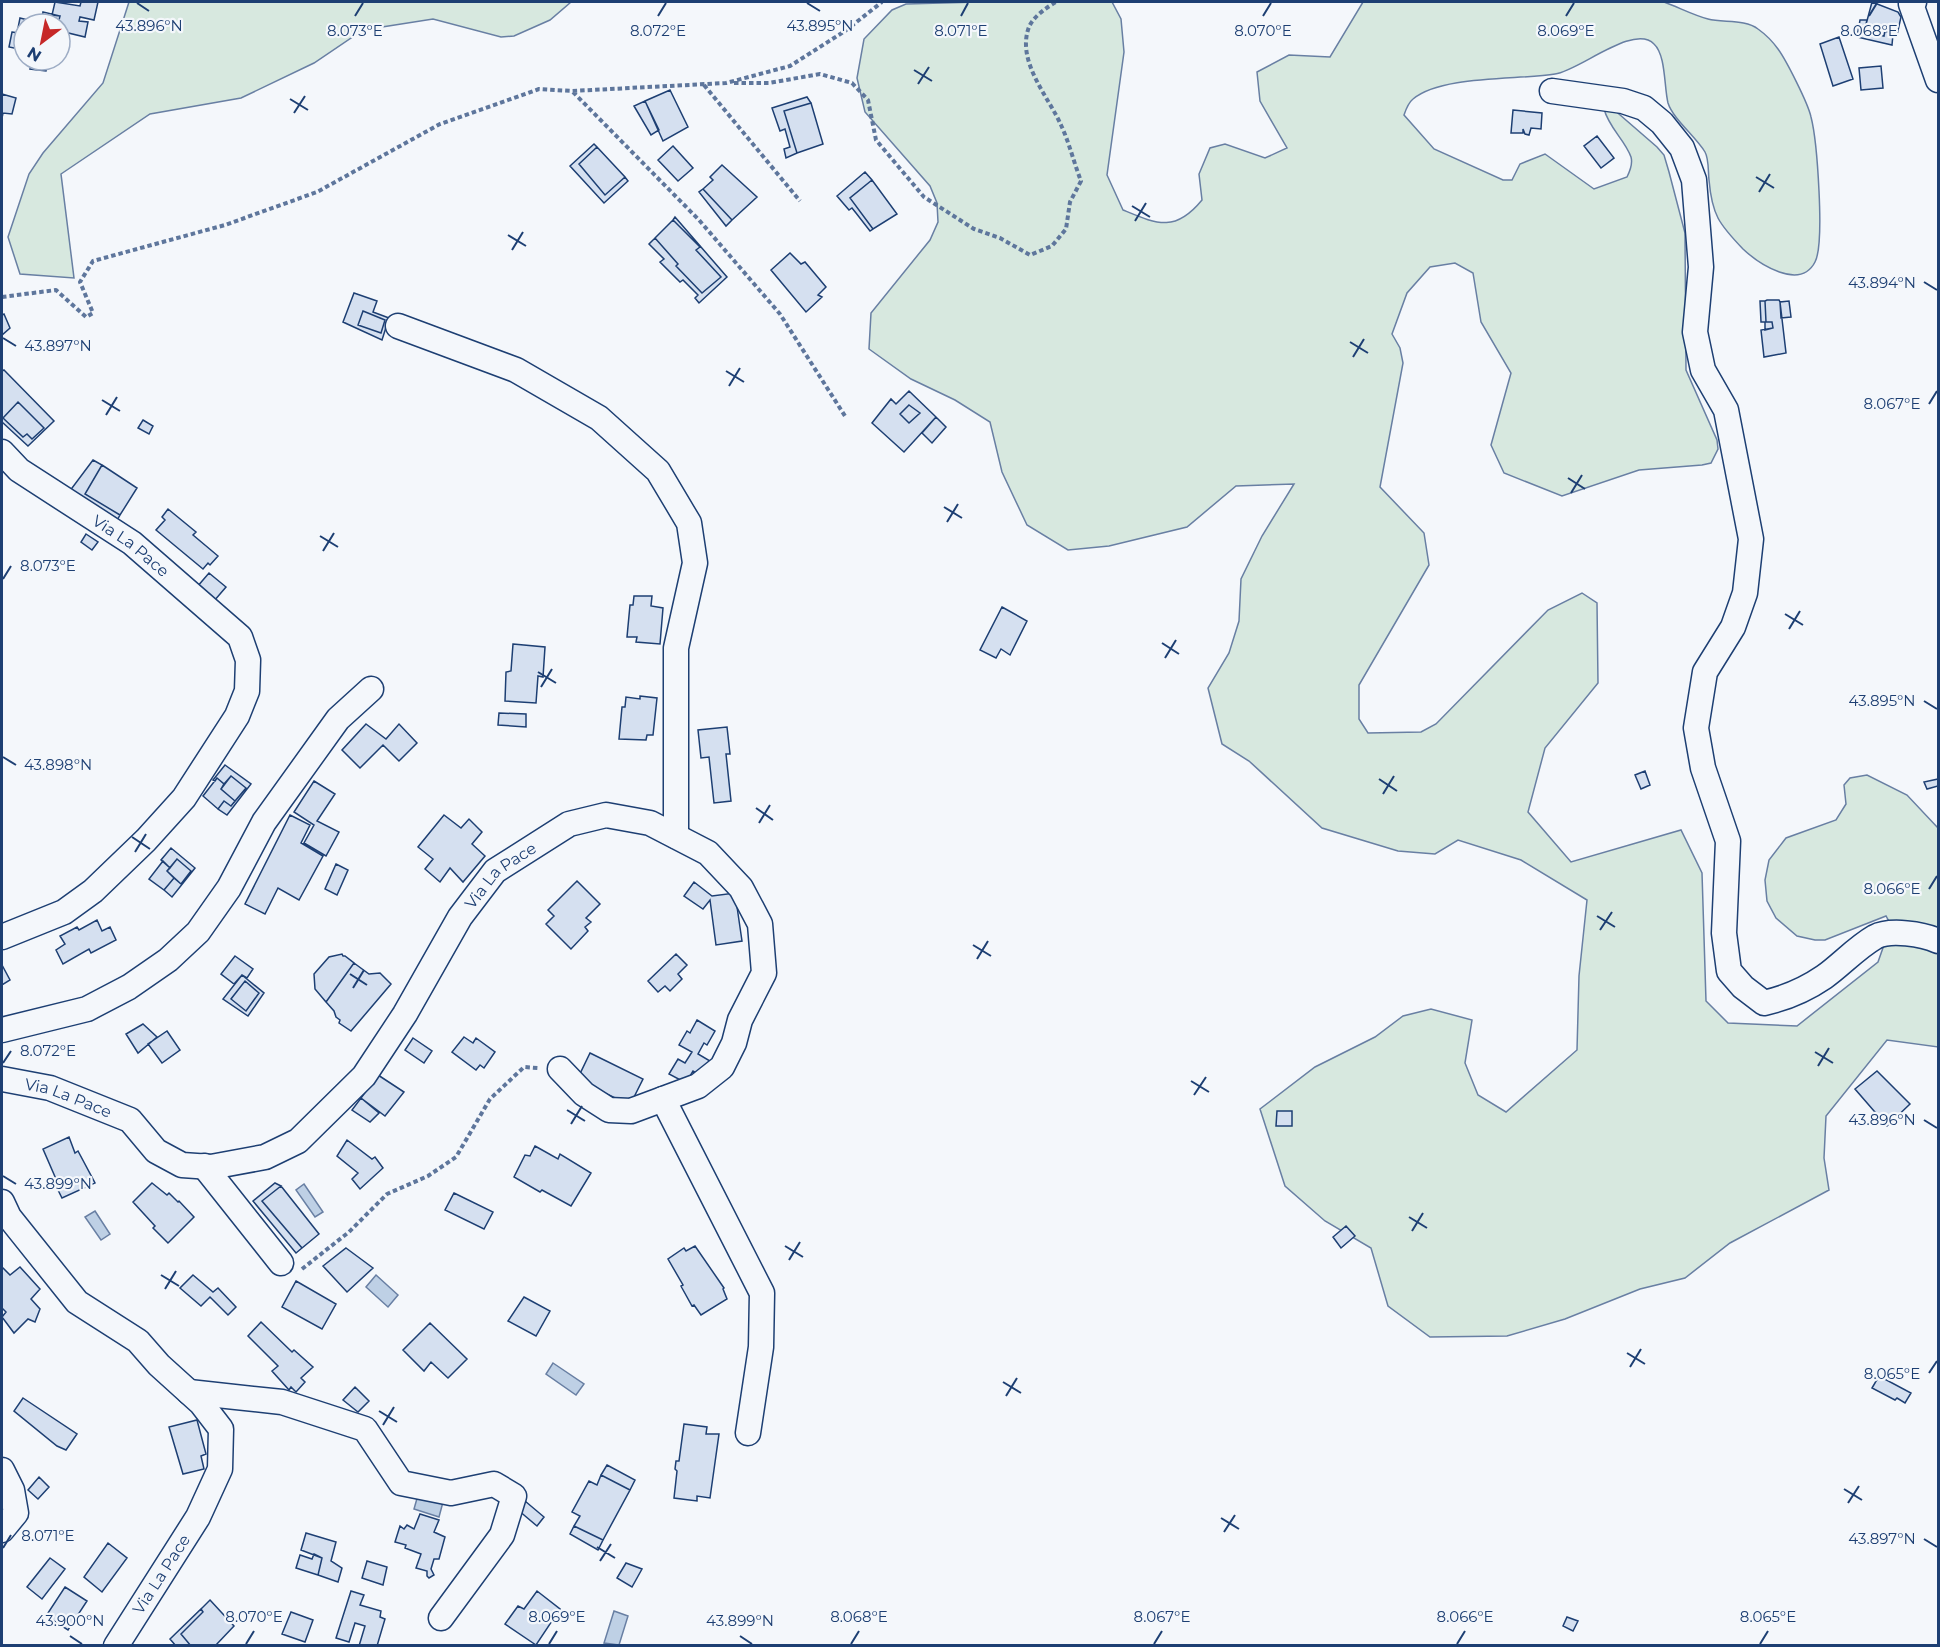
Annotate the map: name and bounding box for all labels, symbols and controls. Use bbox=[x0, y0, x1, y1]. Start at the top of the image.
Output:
north arrow bbox=[12, 12, 72, 72]
text: 43.896°N bbox=[115, 16, 183, 35]
text: 43.895°N bbox=[787, 16, 853, 35]
text: 8.073°E bbox=[327, 21, 383, 40]
text: 8.072°E bbox=[630, 21, 686, 40]
text: 8.071°E bbox=[934, 21, 988, 40]
text: 8.070°E bbox=[1234, 21, 1292, 40]
text: 8.069°E bbox=[1537, 21, 1595, 40]
text: 8.068°E bbox=[1840, 21, 1898, 40]
text: N bbox=[24, 43, 45, 66]
text: 43.894°N bbox=[1848, 273, 1916, 292]
text: 43.897°N bbox=[24, 336, 92, 355]
text: 8.067°E bbox=[1864, 394, 1920, 413]
street label: Via La Pace bbox=[89, 511, 173, 581]
text: 8.073°E bbox=[20, 556, 76, 575]
text: 43.895°N bbox=[1849, 691, 1915, 710]
text: 43.898°N bbox=[24, 755, 92, 774]
street label: Via La Pace bbox=[461, 838, 540, 912]
text: 8.066°E bbox=[1864, 879, 1920, 898]
text: 8.072°E bbox=[20, 1041, 76, 1060]
street label: Via La Pace bbox=[23, 1074, 114, 1122]
text: 43.896°N bbox=[1848, 1110, 1916, 1129]
text: 43.899°N bbox=[24, 1174, 92, 1193]
text: 8.065°E bbox=[1864, 1364, 1920, 1383]
text: 8.071°E bbox=[21, 1526, 75, 1545]
text: 43.897°N bbox=[1848, 1529, 1916, 1548]
street label: Via La Pace bbox=[129, 1531, 194, 1618]
text: 8.070°E bbox=[225, 1607, 283, 1626]
text: 8.069°E bbox=[528, 1607, 586, 1626]
text: 8.068°E bbox=[830, 1607, 888, 1626]
text: 8.067°E bbox=[1134, 1607, 1190, 1626]
text: 8.066°E bbox=[1437, 1607, 1493, 1626]
text: 8.065°E bbox=[1740, 1607, 1796, 1626]
text: 43.900°N bbox=[36, 1611, 104, 1630]
text: 43.899°N bbox=[706, 1611, 774, 1630]

